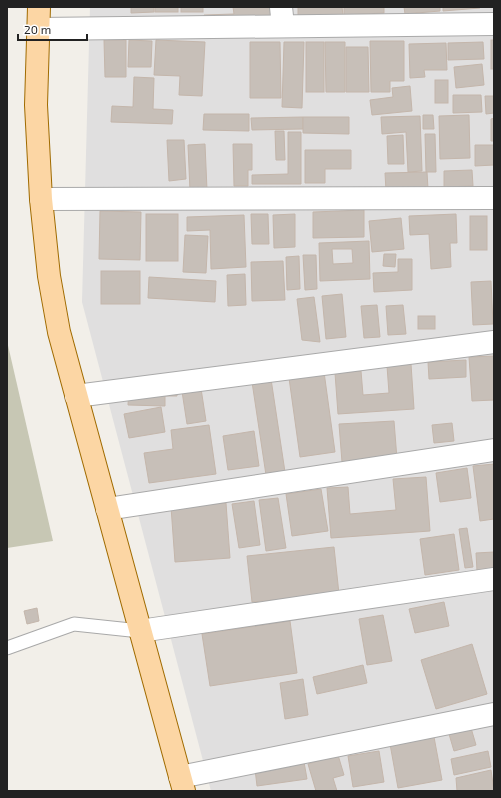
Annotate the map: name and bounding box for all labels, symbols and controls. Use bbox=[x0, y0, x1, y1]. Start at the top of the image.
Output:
scale bar bbox=[18, 16, 87, 42]
text: 20 m bbox=[24, 22, 51, 36]

